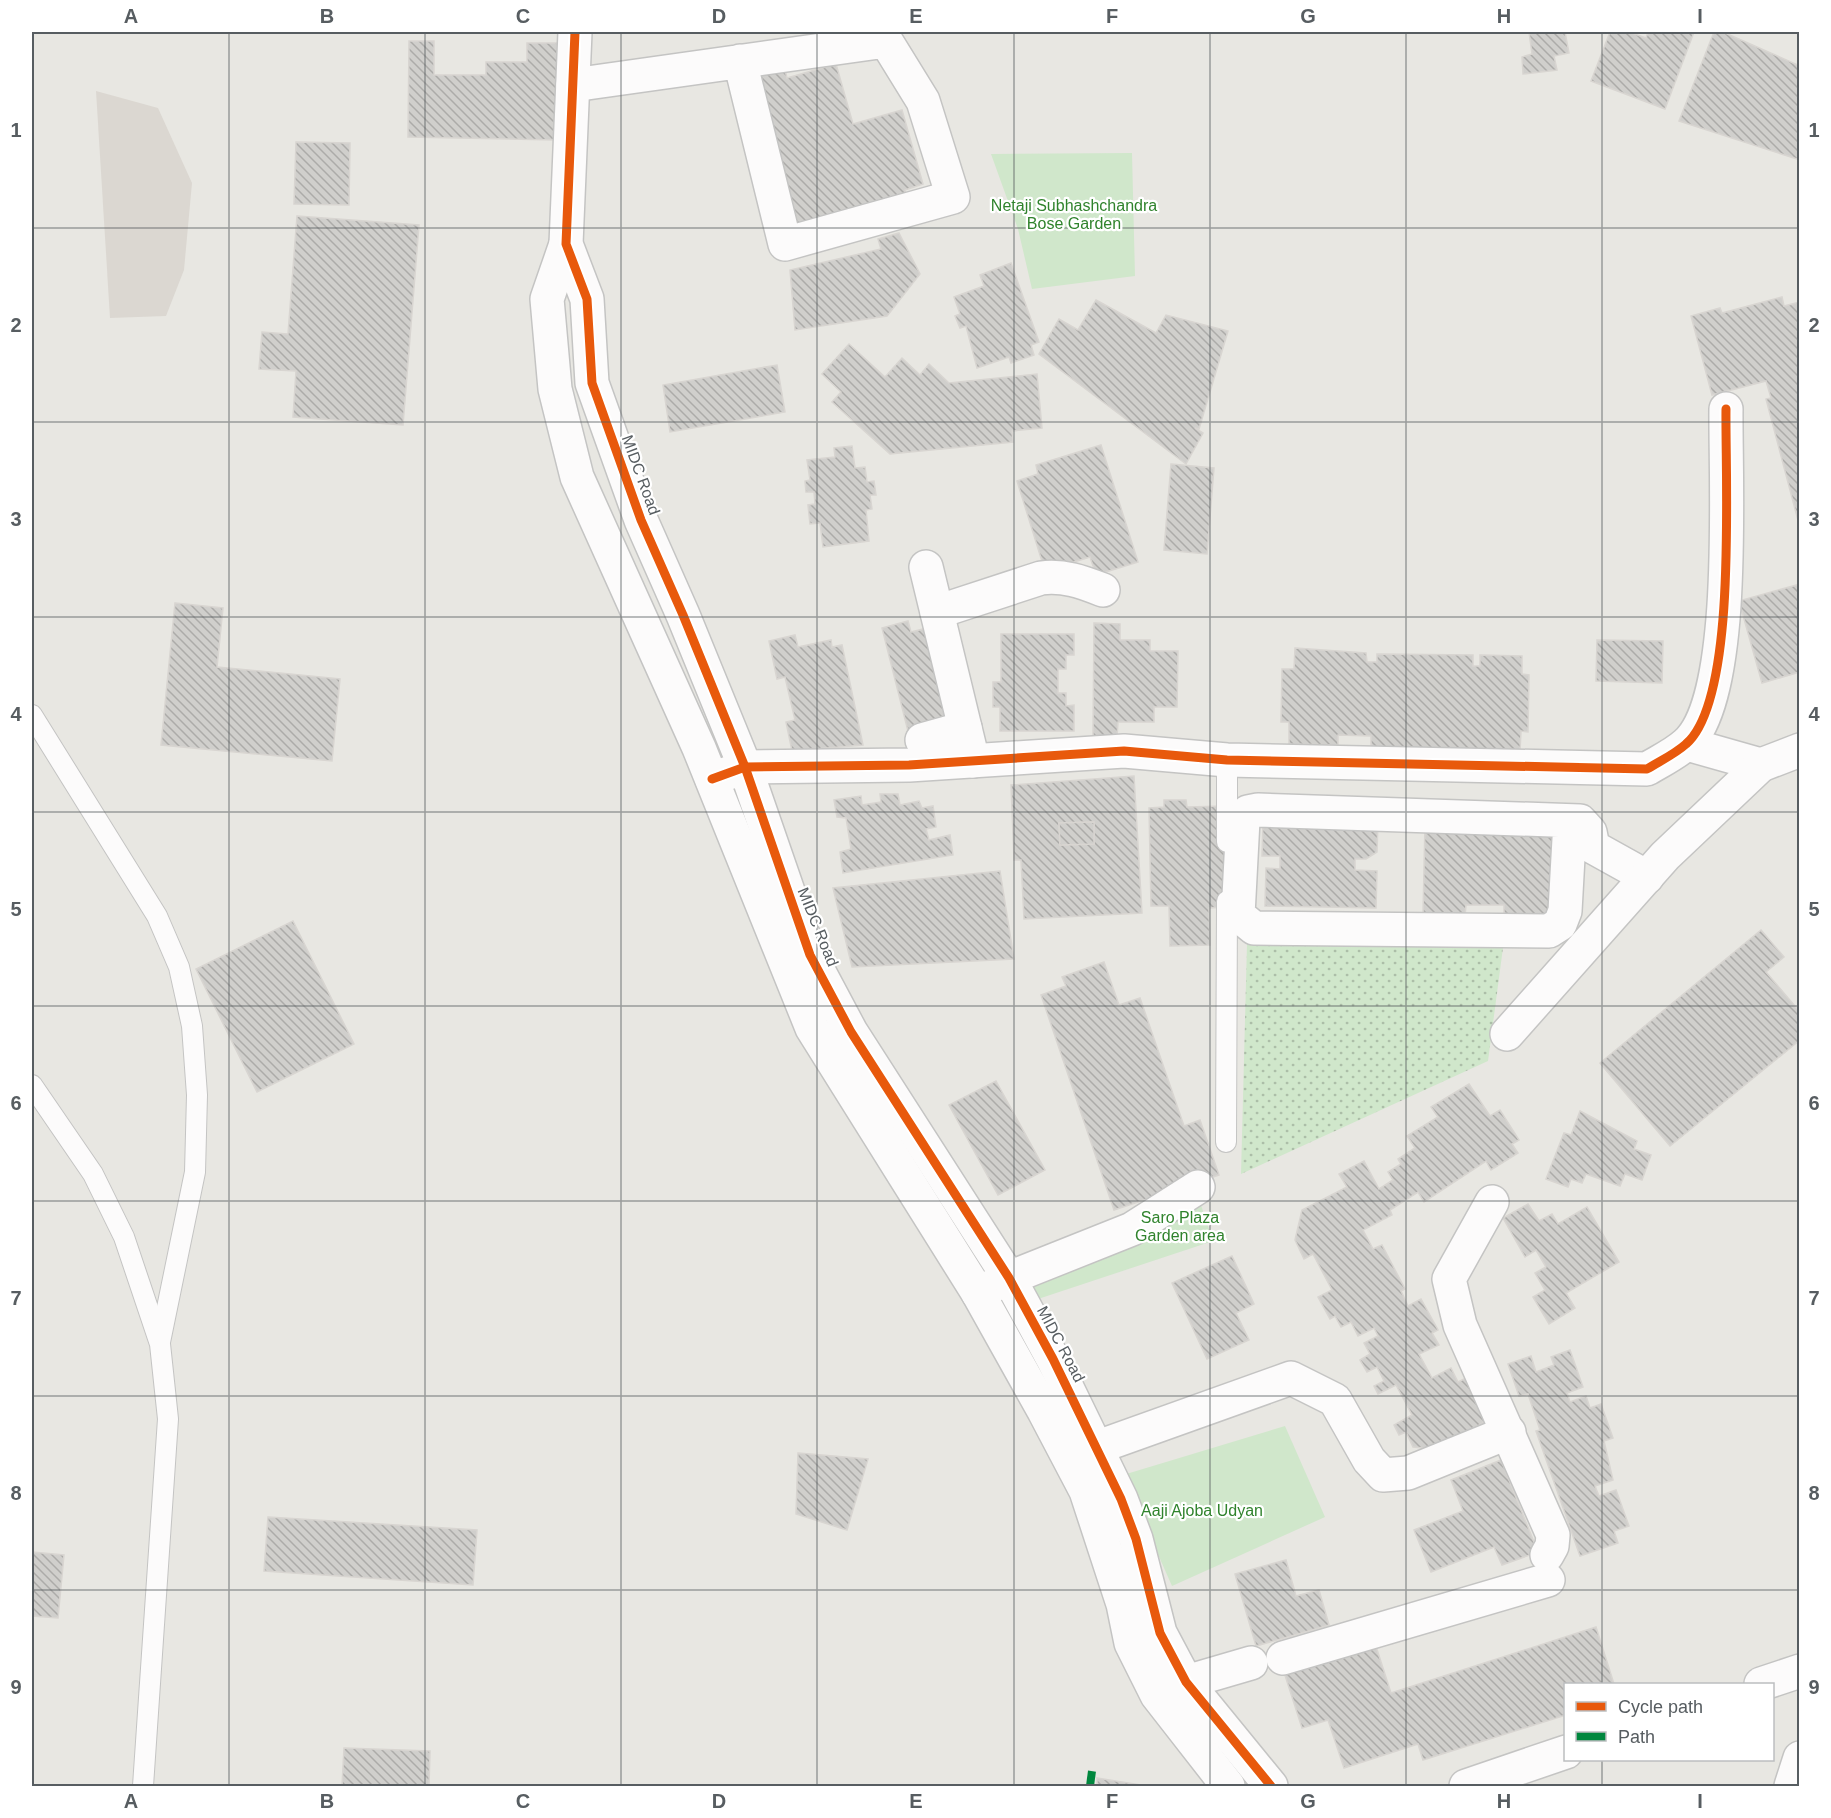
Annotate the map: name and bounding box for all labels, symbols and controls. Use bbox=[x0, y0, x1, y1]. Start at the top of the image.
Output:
text: A bbox=[124, 5, 138, 27]
text: B bbox=[320, 5, 334, 27]
text: C bbox=[516, 5, 530, 27]
text: D bbox=[712, 5, 726, 27]
text: E bbox=[909, 5, 923, 27]
text: F bbox=[1106, 5, 1118, 27]
text: G bbox=[1300, 5, 1316, 27]
text: H bbox=[1497, 5, 1511, 27]
text: I bbox=[1697, 5, 1703, 27]
text: 1 bbox=[10, 119, 22, 141]
text: 1 bbox=[1808, 119, 1820, 141]
park label: Netaji Subhashchandra Bose Garden bbox=[991, 197, 1157, 232]
text: 2 bbox=[10, 314, 22, 336]
text: 2 bbox=[1808, 314, 1820, 336]
street label: MIDC Road bbox=[619, 433, 663, 517]
text: 3 bbox=[10, 508, 22, 530]
text: 3 bbox=[1808, 508, 1820, 530]
text: 4 bbox=[10, 703, 22, 725]
text: 4 bbox=[1808, 703, 1820, 725]
street label: MIDC Road bbox=[794, 885, 842, 969]
text: 5 bbox=[10, 898, 22, 920]
text: 5 bbox=[1808, 898, 1820, 920]
text: 6 bbox=[10, 1092, 22, 1114]
text: 6 bbox=[1808, 1092, 1820, 1114]
park label: Saro Plaza Garden area bbox=[1135, 1209, 1225, 1244]
text: 7 bbox=[10, 1287, 22, 1309]
text: 7 bbox=[1808, 1287, 1820, 1309]
street label: MIDC Road bbox=[1034, 1303, 1088, 1385]
text: 8 bbox=[10, 1482, 22, 1504]
text: 8 bbox=[1808, 1482, 1820, 1504]
park label: Aaji Ajoba Udyan bbox=[1141, 1502, 1263, 1519]
text: 9 bbox=[10, 1676, 22, 1698]
text: 9 bbox=[1808, 1676, 1820, 1698]
legend bbox=[1564, 1683, 1774, 1761]
text: Cycle path bbox=[1618, 1697, 1703, 1717]
text: Path bbox=[1618, 1727, 1655, 1747]
text: A bbox=[124, 1790, 138, 1812]
text: B bbox=[320, 1790, 334, 1812]
text: C bbox=[516, 1790, 530, 1812]
text: D bbox=[712, 1790, 726, 1812]
text: E bbox=[909, 1790, 923, 1812]
text: F bbox=[1106, 1790, 1118, 1812]
text: G bbox=[1300, 1790, 1316, 1812]
text: H bbox=[1497, 1790, 1511, 1812]
text: I bbox=[1697, 1790, 1703, 1812]

